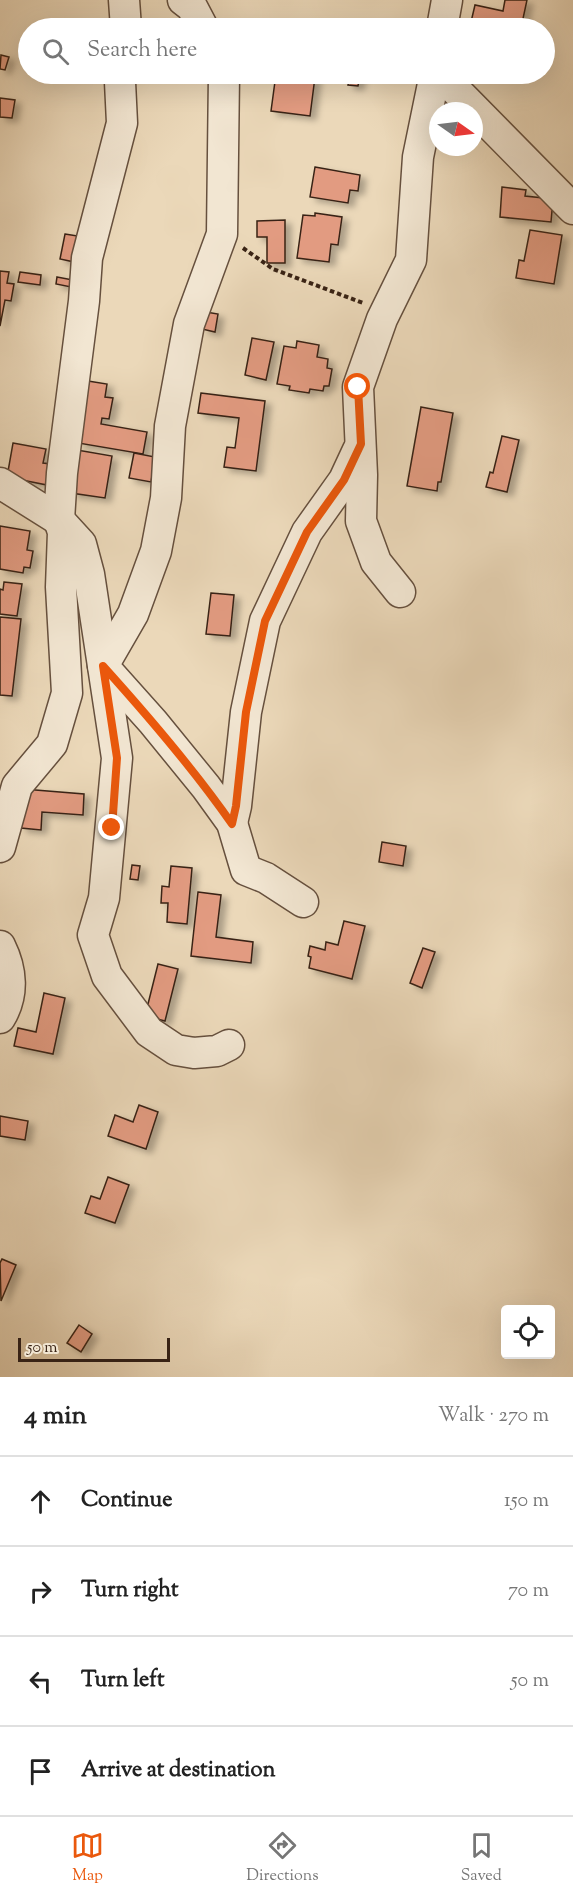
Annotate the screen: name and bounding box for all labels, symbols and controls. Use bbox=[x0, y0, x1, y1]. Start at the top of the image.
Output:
search box bbox=[18, 18, 555, 84]
icon: search bbox=[39, 35, 72, 68]
text: Search here bbox=[87, 35, 197, 67]
north arrow bbox=[429, 102, 483, 156]
route start bbox=[344, 373, 370, 399]
route end bbox=[98, 814, 124, 840]
map controls bbox=[501, 1305, 555, 1359]
button: locate bbox=[501, 1305, 555, 1359]
scale bar bbox=[18, 1335, 170, 1362]
text: 50 m bbox=[27, 1337, 58, 1360]
text: 4 min bbox=[24, 1398, 87, 1435]
text: Walk · 270 m bbox=[438, 1402, 549, 1431]
icon: ahead bbox=[24, 1485, 57, 1518]
text: Continue bbox=[81, 1485, 172, 1517]
text: 150 m bbox=[504, 1487, 549, 1516]
icon: right bbox=[24, 1575, 57, 1608]
text: Turn right bbox=[81, 1575, 178, 1607]
text: 70 m bbox=[508, 1577, 549, 1606]
icon: left bbox=[24, 1665, 57, 1698]
text: Turn left bbox=[81, 1665, 164, 1697]
text: 50 m bbox=[511, 1667, 549, 1696]
icon: arrive bbox=[24, 1755, 57, 1788]
text: Arrive at destination bbox=[81, 1755, 276, 1787]
tab: Map bbox=[71, 1829, 104, 1888]
tab: Directions bbox=[246, 1829, 319, 1888]
tab: Saved bbox=[461, 1829, 502, 1888]

